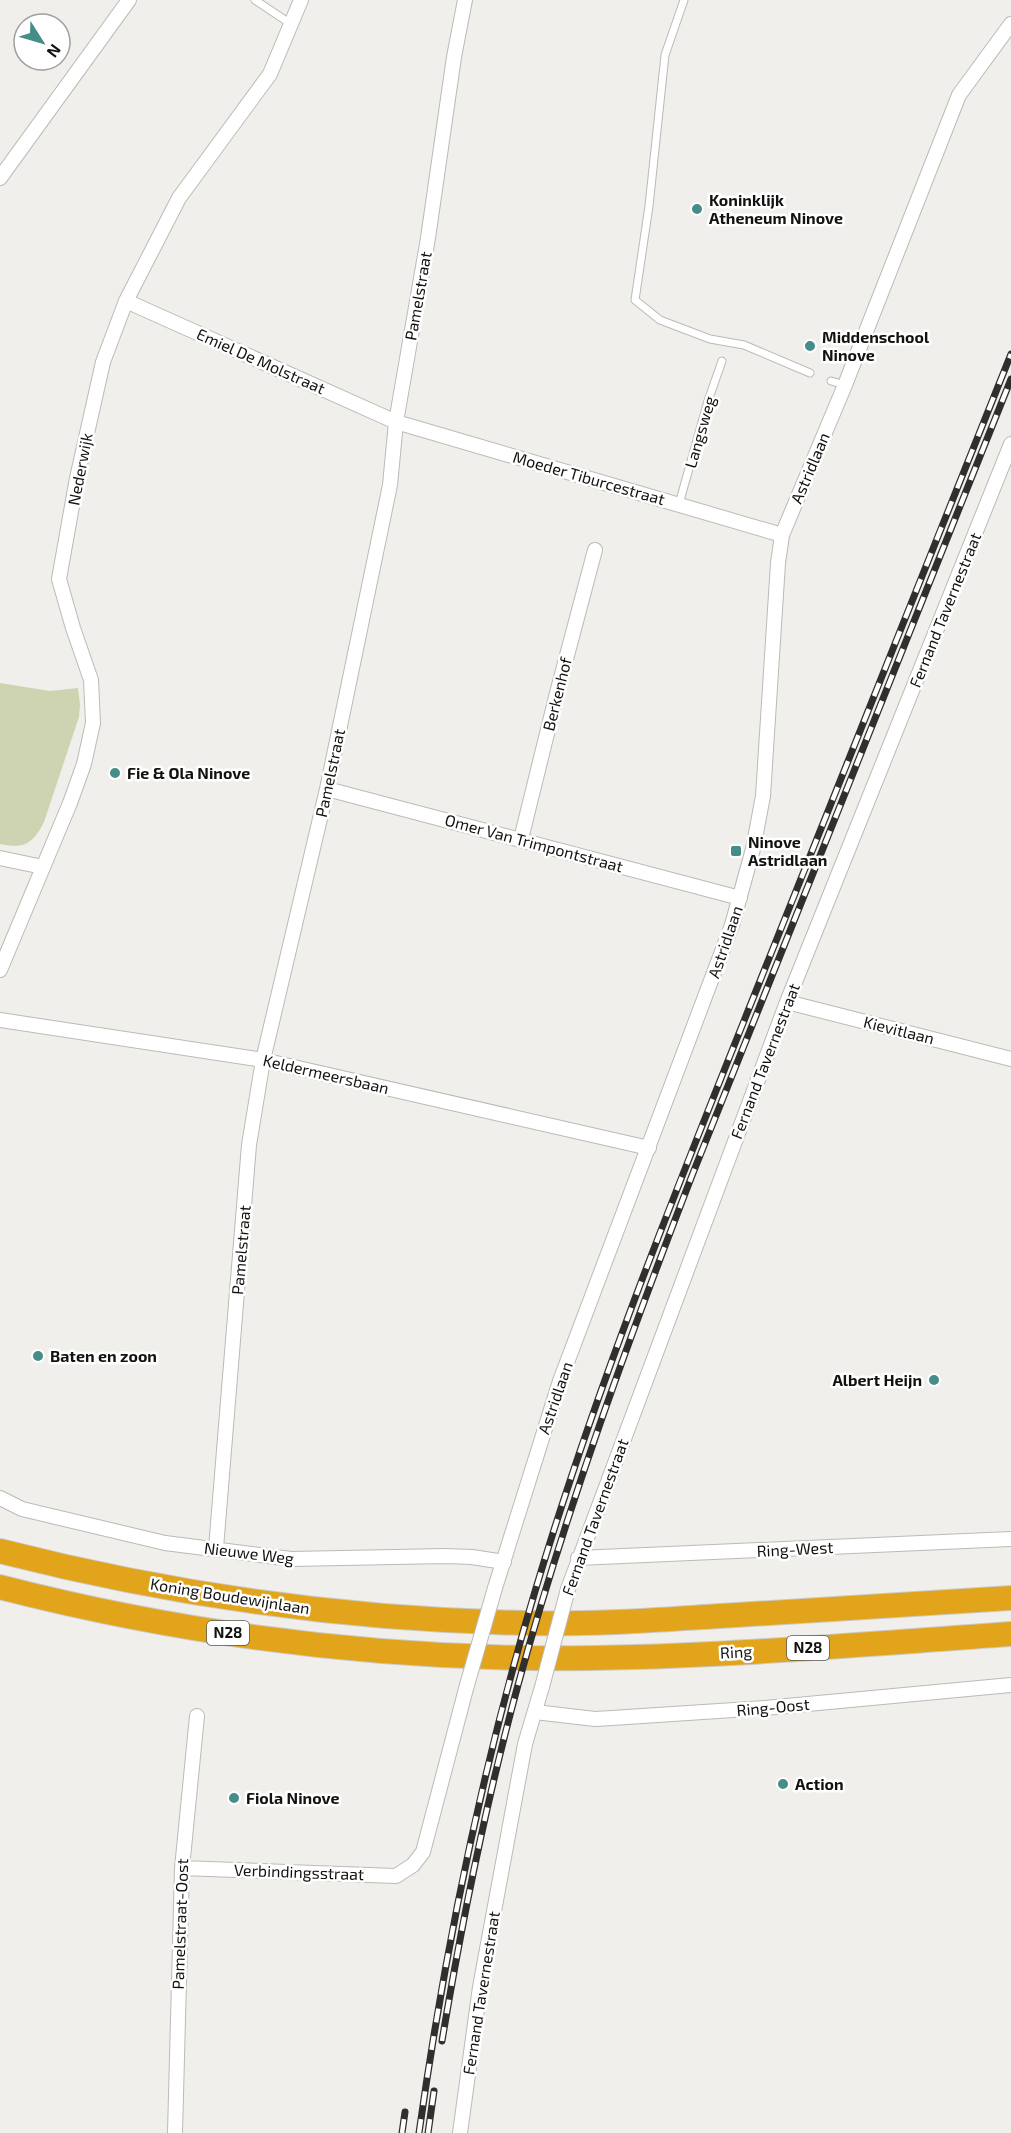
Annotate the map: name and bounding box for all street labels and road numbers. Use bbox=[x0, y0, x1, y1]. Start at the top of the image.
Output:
street label: Pamelstraat bbox=[400, 250, 435, 342]
street label: Emiel De Molstraat bbox=[194, 324, 328, 397]
street label: Langsweg bbox=[680, 394, 719, 470]
street label: Astridlaan bbox=[786, 429, 833, 506]
street label: Nederwijk bbox=[63, 431, 97, 507]
street label: Moeder Tiburcestraat bbox=[511, 447, 667, 508]
street label: Fernand Tavernestraat bbox=[905, 530, 984, 690]
street label: Berkenhof bbox=[538, 654, 575, 733]
street label: Pamelstraat bbox=[311, 727, 348, 819]
street label: Omer Van Trimpontstraat bbox=[443, 810, 625, 875]
street label: Astridlaan bbox=[703, 903, 746, 981]
street label: Fernand Tavernestraat bbox=[726, 980, 803, 1141]
street label: Kievitlaan bbox=[862, 1012, 936, 1047]
street label: Keldermeersbaan bbox=[261, 1050, 391, 1097]
street label: Pamelstraat bbox=[227, 1204, 254, 1296]
street label: Astridlaan bbox=[533, 1359, 576, 1437]
street label: Fernand Tavernestraat bbox=[557, 1436, 632, 1598]
street label: Ring-West bbox=[756, 1537, 834, 1560]
street label: Nieuwe Weg bbox=[203, 1538, 295, 1567]
street label: Koning Boudewijnlaan bbox=[149, 1574, 311, 1618]
road number: N28 bbox=[207, 1621, 249, 1645]
road number: N28 bbox=[787, 1636, 829, 1660]
street label: Ring bbox=[719, 1641, 753, 1662]
street label: Ring-Oost bbox=[736, 1694, 810, 1719]
street label: Pamelstraat-Oost bbox=[168, 1858, 191, 1990]
street label: Verbindingsstraat bbox=[234, 1860, 364, 1883]
street label: Fernand Tavernestraat bbox=[458, 1910, 503, 2076]

